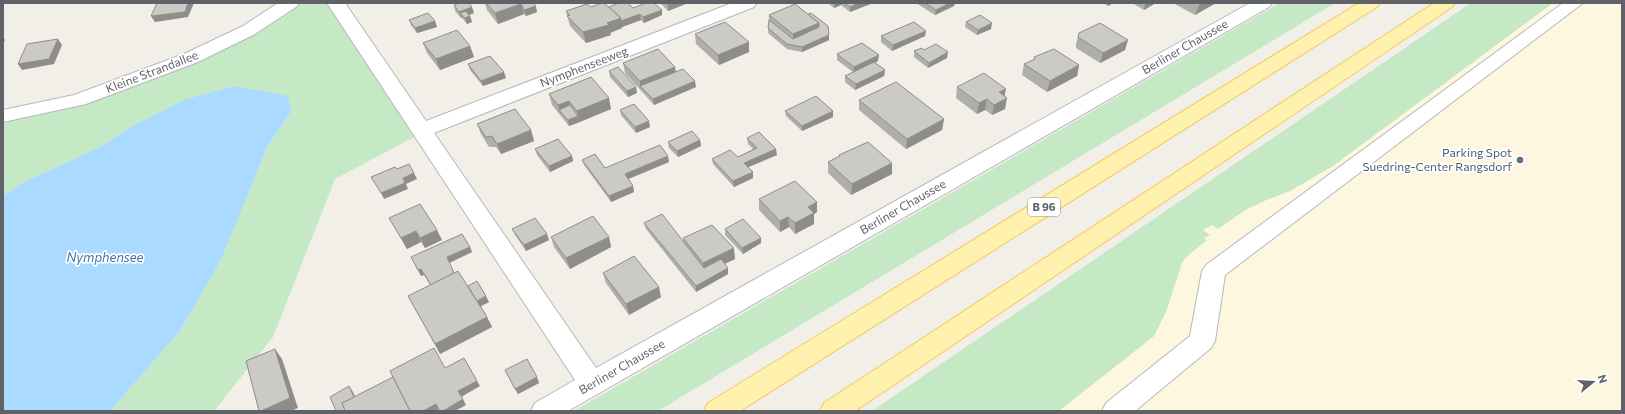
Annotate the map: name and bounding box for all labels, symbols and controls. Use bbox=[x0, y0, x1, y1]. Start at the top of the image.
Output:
street label: Berliner Chaussee bbox=[1139, 16, 1230, 76]
street label: Nymphenseeweg bbox=[538, 43, 630, 89]
street label: Kleine Strandallee bbox=[104, 47, 200, 95]
place label: Parking Spot Suedring-Center Rangsdorf bbox=[1362, 145, 1512, 173]
marker: Parking Spot Suedring-Center Rangsdorf bbox=[1515, 155, 1525, 165]
street label: Berliner Chaussee bbox=[857, 176, 948, 236]
road number: B 96 bbox=[1028, 198, 1060, 216]
water label: Nymphensee bbox=[67, 249, 144, 265]
street label: Berliner Chaussee bbox=[576, 336, 667, 396]
north arrow bbox=[1573, 362, 1613, 402]
text: N bbox=[1596, 373, 1610, 385]

